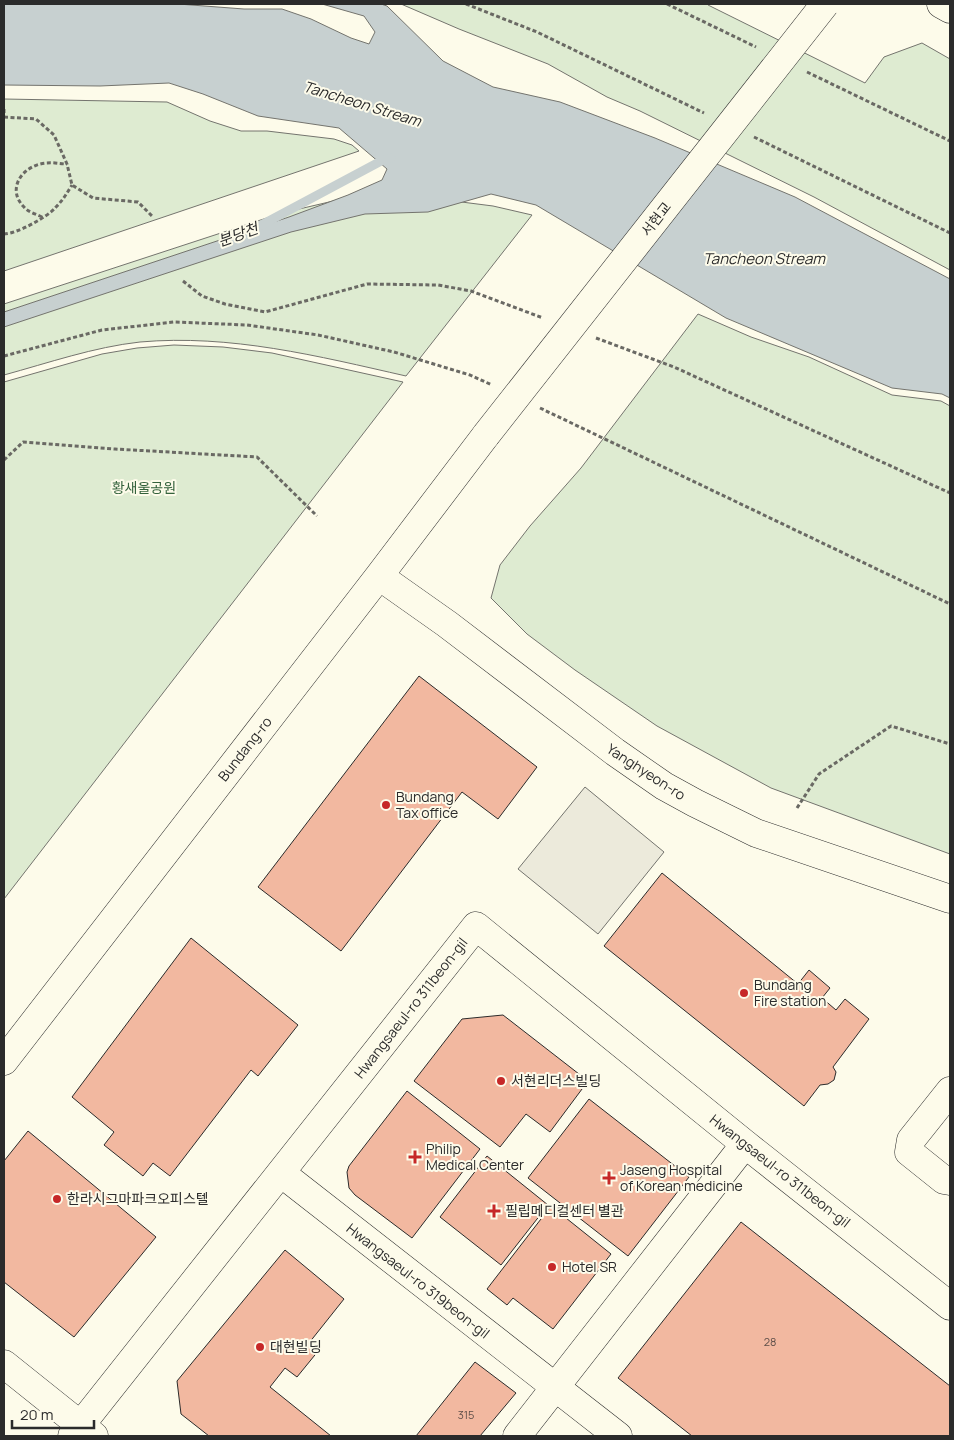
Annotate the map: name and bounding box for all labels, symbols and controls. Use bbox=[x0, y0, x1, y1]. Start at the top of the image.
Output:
water label: Tancheon Stream bbox=[301, 76, 425, 132]
street label: 서현교 bbox=[636, 198, 675, 240]
water label: 분당천 bbox=[215, 217, 263, 251]
water label: Tancheon Stream bbox=[703, 248, 826, 269]
park label: 황새울공원 bbox=[112, 478, 176, 497]
street label: Bundang-ro bbox=[213, 713, 276, 785]
street label: Yanghyeon-ro bbox=[603, 739, 689, 804]
place label: Bundang Tax office bbox=[396, 787, 458, 822]
marker: Bundang Tax office bbox=[380, 799, 392, 811]
street label: Hwangsaeul-ro 311beon-gil bbox=[350, 933, 472, 1082]
place label: Bundang Fire station bbox=[754, 975, 826, 1010]
marker: Bundang Fire station bbox=[738, 987, 750, 999]
place label: 서현리더스빌딩 bbox=[511, 1071, 601, 1090]
marker: 서현리더스빌딩 bbox=[495, 1075, 507, 1087]
street label: Hwangsaeul-ro 311beon-gil bbox=[706, 1110, 855, 1232]
place label: Philip Medical Center bbox=[426, 1139, 524, 1174]
marker: Philip Medical Center bbox=[408, 1150, 422, 1164]
place label: Jaseng Hospital of Korean medicine bbox=[620, 1160, 743, 1195]
marker: Jaseng Hospital of Korean medicine bbox=[602, 1171, 616, 1185]
place label: 한라시그마파크오피스텔 bbox=[67, 1189, 209, 1208]
marker: 한라시그마파크오피스텔 bbox=[51, 1193, 63, 1205]
place label: 필립메디컬센터 별관 bbox=[505, 1201, 624, 1220]
marker: 필립메디컬센터 별관 bbox=[487, 1204, 501, 1218]
street label: Hwangsaeul-ro 319beon-gil bbox=[343, 1219, 494, 1342]
place label: Hotel SR bbox=[562, 1257, 617, 1276]
marker: Hotel SR bbox=[546, 1261, 558, 1273]
house number: 28 bbox=[764, 1334, 776, 1349]
place label: 대현빌딩 bbox=[270, 1337, 322, 1356]
marker: 대현빌딩 bbox=[254, 1341, 266, 1353]
scale bar bbox=[12, 1398, 95, 1430]
text: 20 m bbox=[20, 1404, 53, 1425]
house number: 315 bbox=[458, 1407, 474, 1422]

